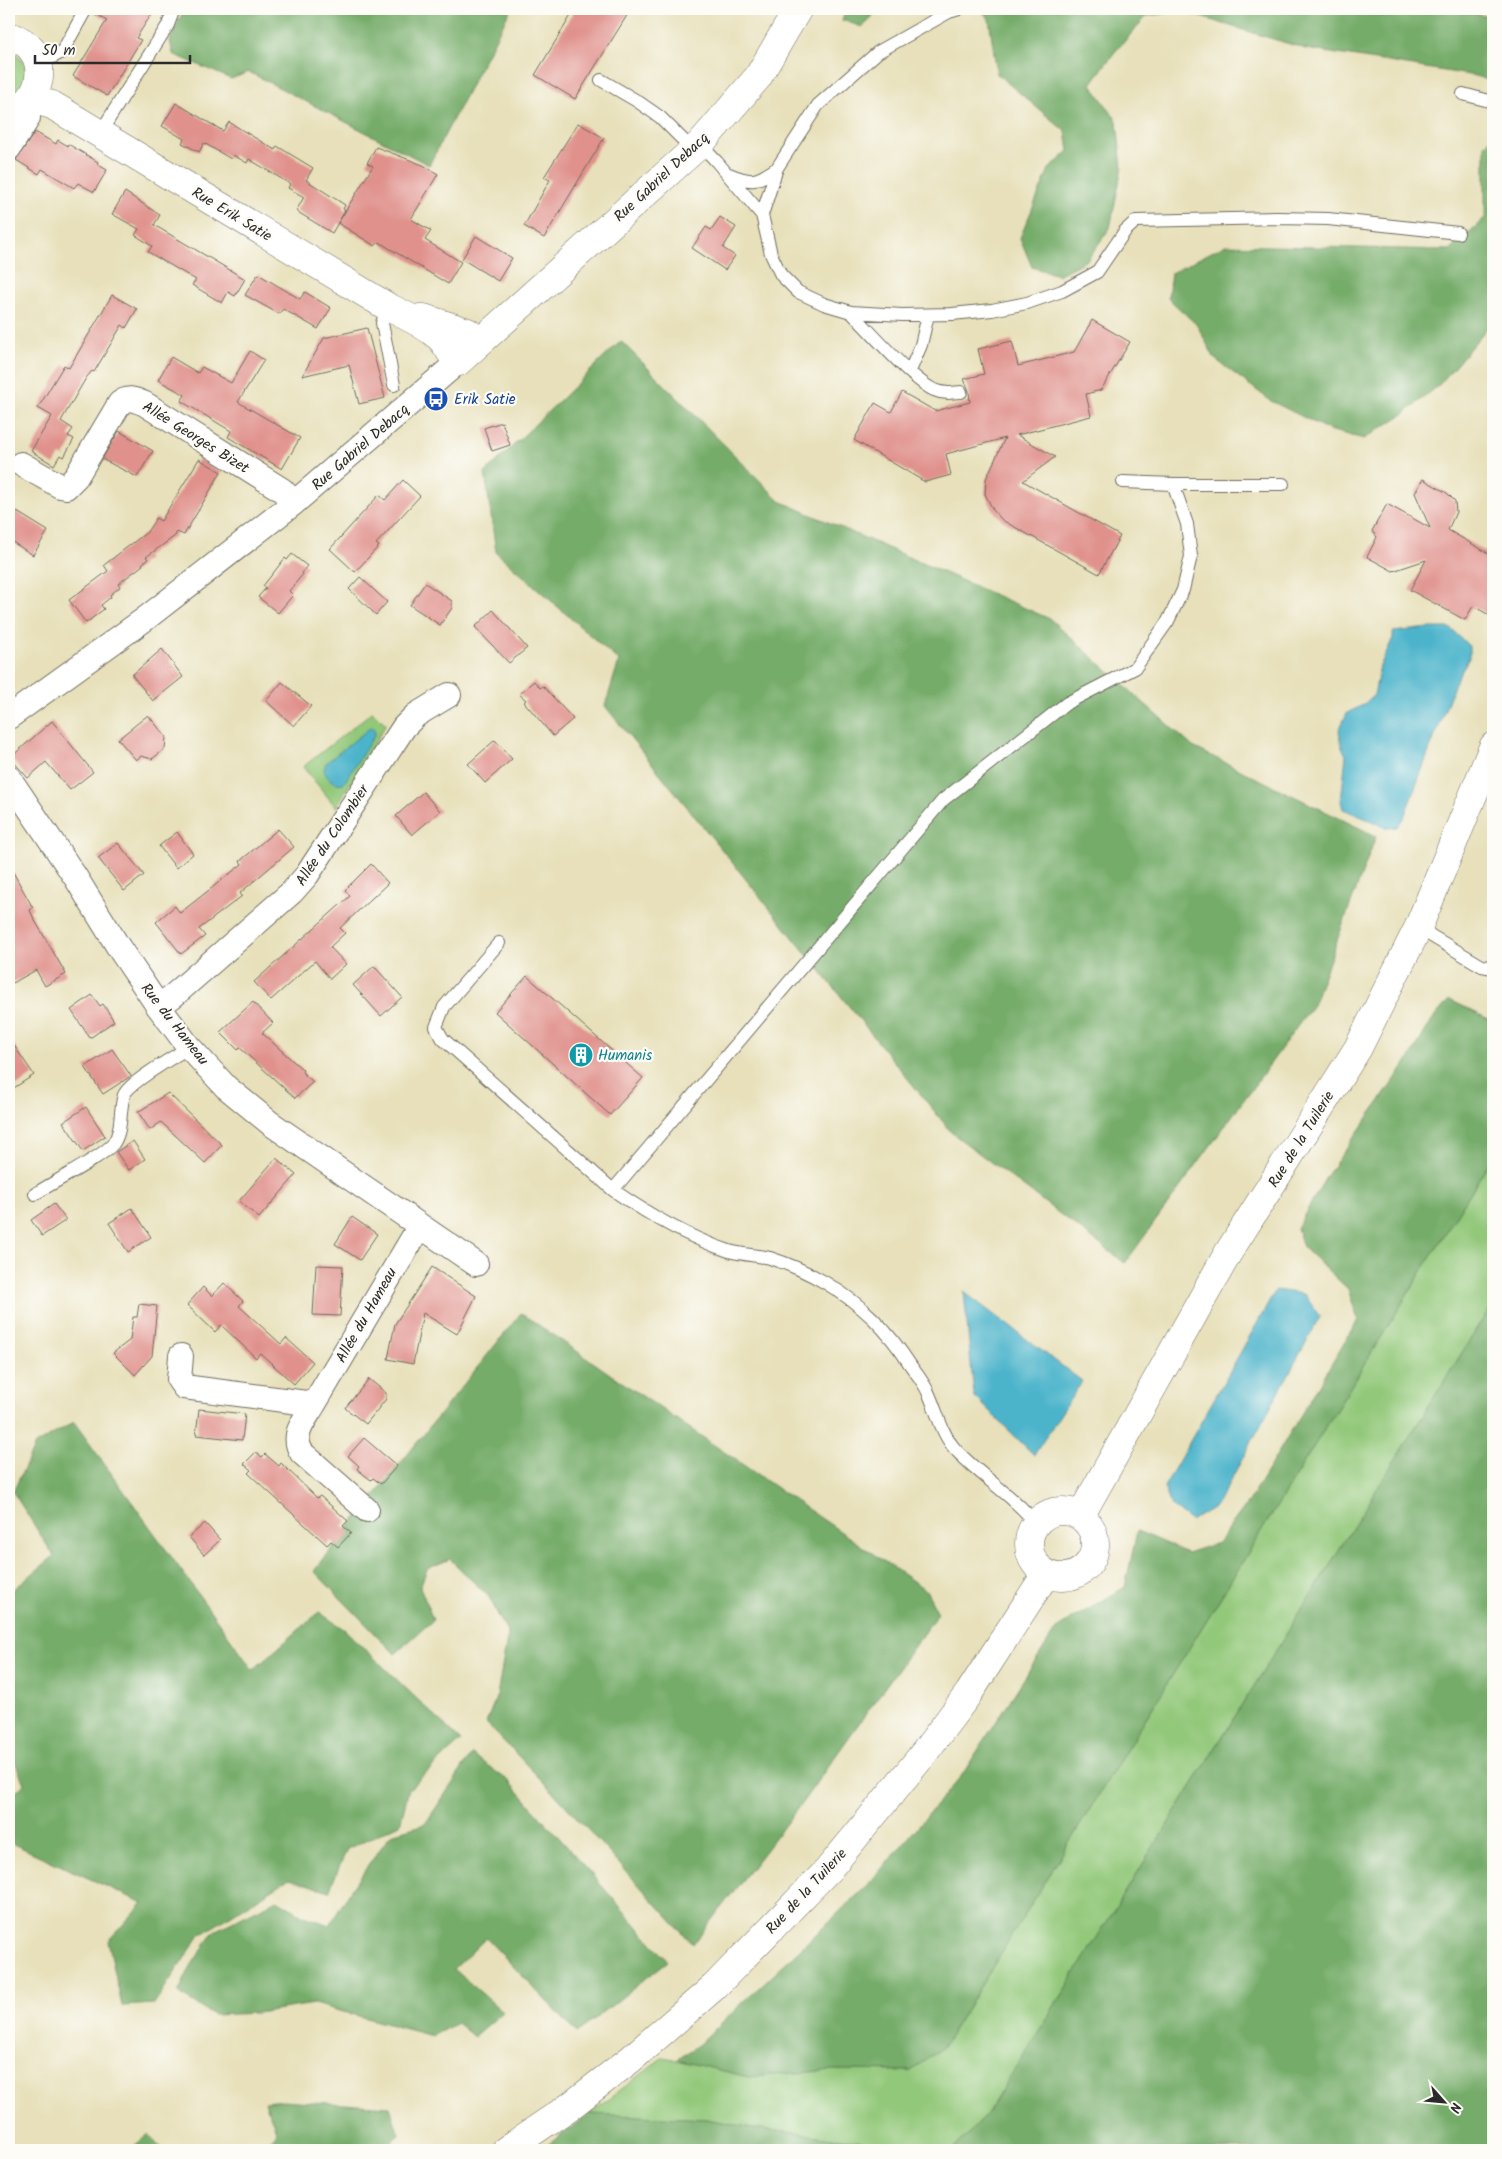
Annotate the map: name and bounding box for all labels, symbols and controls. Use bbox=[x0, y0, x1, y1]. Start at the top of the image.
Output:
scale bar bbox=[35, 32, 190, 64]
text: 50 m bbox=[42, 39, 76, 63]
street label: Rue Gabriel Debacq bbox=[609, 127, 715, 228]
street label: Rue Erik Satie bbox=[187, 181, 277, 249]
bus stop icon: Erik Satie bbox=[423, 386, 449, 412]
place label: Erik Satie bbox=[454, 388, 516, 412]
street label: Allée Georges Bizet bbox=[137, 395, 254, 480]
street label: Rue Gabriel Debacq bbox=[306, 398, 415, 497]
street label: Allée du Colombier bbox=[290, 779, 376, 891]
street label: Rue du Hameau bbox=[134, 978, 214, 1071]
building icon: Humanis bbox=[568, 1042, 594, 1068]
place label: Humanis bbox=[598, 1044, 653, 1068]
street label: Rue de la Tuilerie bbox=[1262, 1086, 1341, 1193]
street label: Allée du Hameau bbox=[330, 1263, 404, 1368]
street label: Rue de la Tuilerie bbox=[760, 1843, 853, 1940]
north arrow bbox=[1420, 2076, 1470, 2126]
text: N bbox=[1443, 2099, 1467, 2117]

